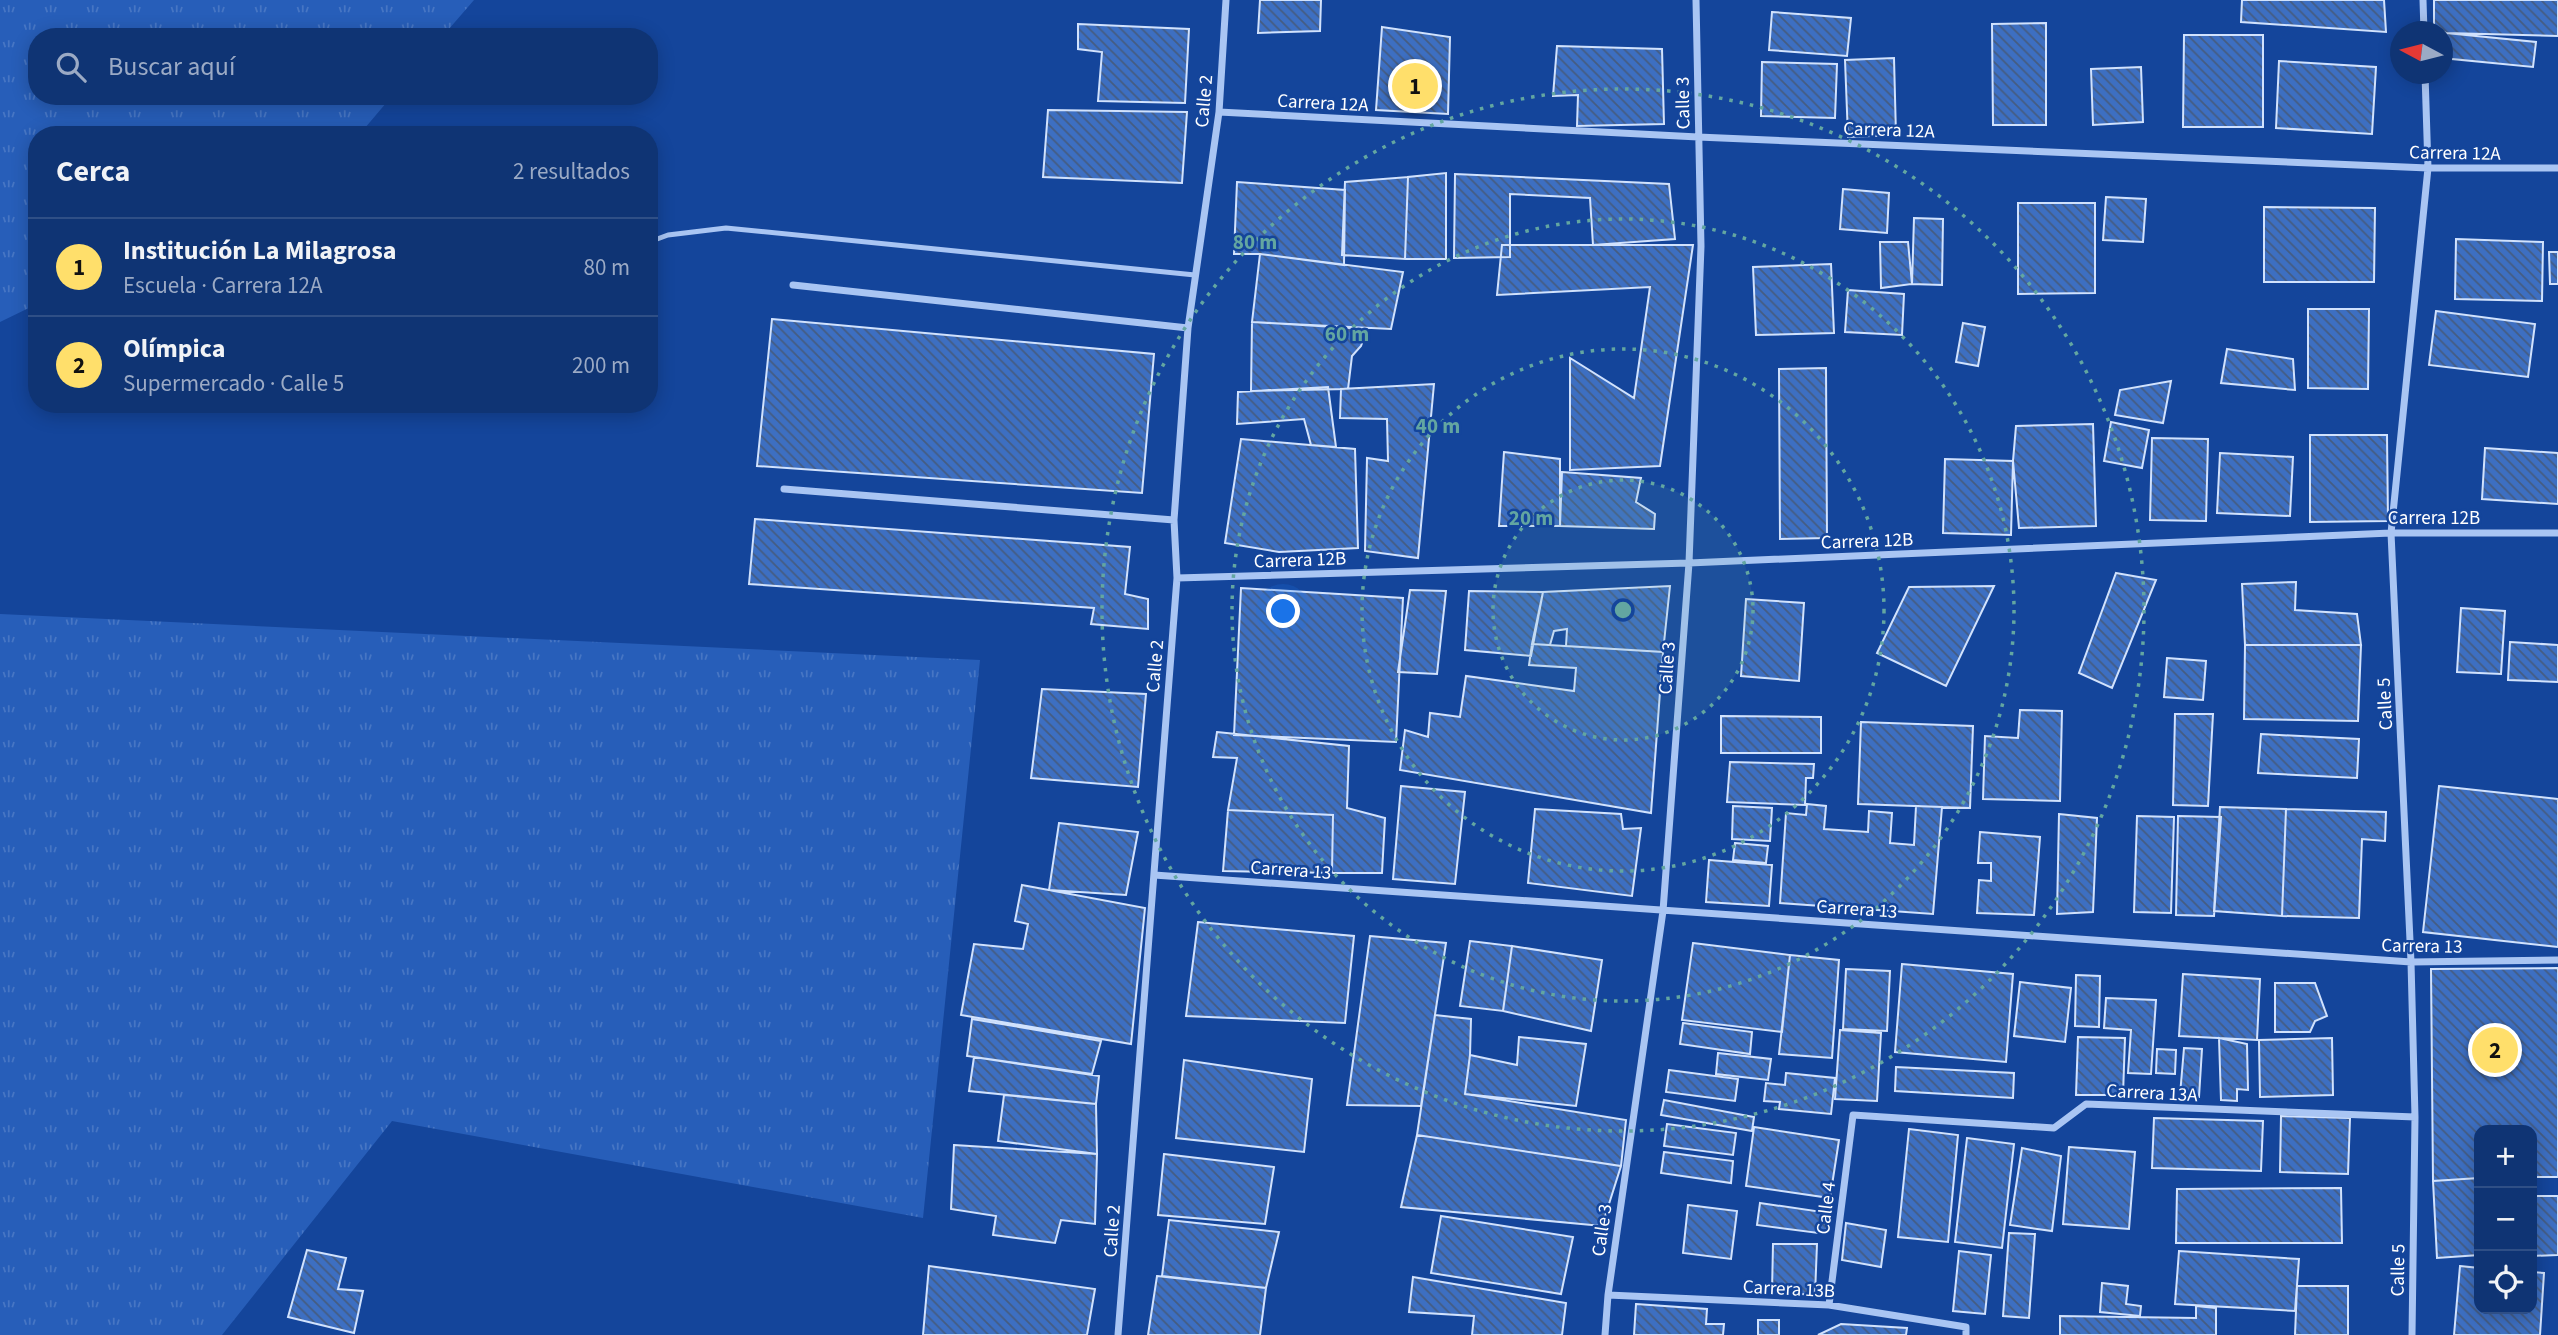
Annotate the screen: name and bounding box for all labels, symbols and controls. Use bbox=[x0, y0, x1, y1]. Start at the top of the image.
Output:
north arrow bbox=[2390, 21, 2453, 84]
search box bbox=[28, 28, 658, 105]
icon: search bbox=[52, 48, 90, 86]
text: Buscar aquí bbox=[108, 48, 235, 85]
pin: 1 bbox=[1392, 60, 1438, 112]
street label: Calle 2 bbox=[1189, 74, 1220, 129]
street label: Calle 3 bbox=[1670, 76, 1697, 130]
street label: Carrera 12A bbox=[1276, 88, 1370, 119]
street label: Carrera 12A bbox=[1843, 115, 1936, 146]
street label: Carrera 12A bbox=[2409, 139, 2502, 168]
text: Cerca bbox=[56, 150, 130, 193]
text: 2 resultados bbox=[513, 155, 630, 188]
text: 80 m bbox=[1233, 227, 1277, 257]
text: Institución La Milagrosa bbox=[123, 232, 396, 269]
text: 1 bbox=[73, 251, 85, 284]
text: 80 m bbox=[583, 251, 630, 284]
text: Escuela · Carrera 12A bbox=[123, 269, 322, 302]
text: 60 m bbox=[1325, 319, 1369, 349]
text: Olímpica bbox=[123, 330, 225, 367]
text: 2 bbox=[73, 349, 85, 382]
text: 200 m bbox=[572, 349, 630, 382]
text: Supermercado · Calle 5 bbox=[123, 367, 344, 400]
text: 40 m bbox=[1416, 411, 1460, 441]
text: 20 m bbox=[1509, 503, 1553, 533]
street label: Carrera 12B bbox=[2388, 505, 2480, 532]
street label: Carrera 12B bbox=[1820, 526, 1914, 557]
street label: Carrera 12B bbox=[1253, 545, 1347, 576]
your location bbox=[1266, 594, 1300, 628]
centre of rings bbox=[1611, 598, 1635, 622]
street label: Calle 2 bbox=[1140, 639, 1171, 694]
street label: Calle 3 bbox=[1652, 641, 1683, 695]
street label: Calle 5 bbox=[2371, 677, 2400, 731]
street label: Carrera 13 bbox=[1249, 854, 1332, 887]
street label: Carrera 13 bbox=[1815, 893, 1898, 926]
street label: Carrera 13 bbox=[2381, 932, 2463, 961]
pin: 2 bbox=[2472, 1024, 2518, 1076]
street label: Carrera 13A bbox=[2105, 1078, 2199, 1109]
map controls bbox=[2474, 1125, 2537, 1314]
button: + bbox=[2474, 1125, 2537, 1188]
street label: Calle 4 bbox=[1810, 1180, 1843, 1236]
button: − bbox=[2474, 1188, 2537, 1251]
street label: Calle 3 bbox=[1585, 1202, 1620, 1258]
street label: Calle 2 bbox=[1097, 1204, 1128, 1258]
street label: Calle 5 bbox=[2385, 1243, 2412, 1297]
button: locate bbox=[2474, 1251, 2537, 1314]
street label: Carrera 13B bbox=[1742, 1274, 1836, 1305]

